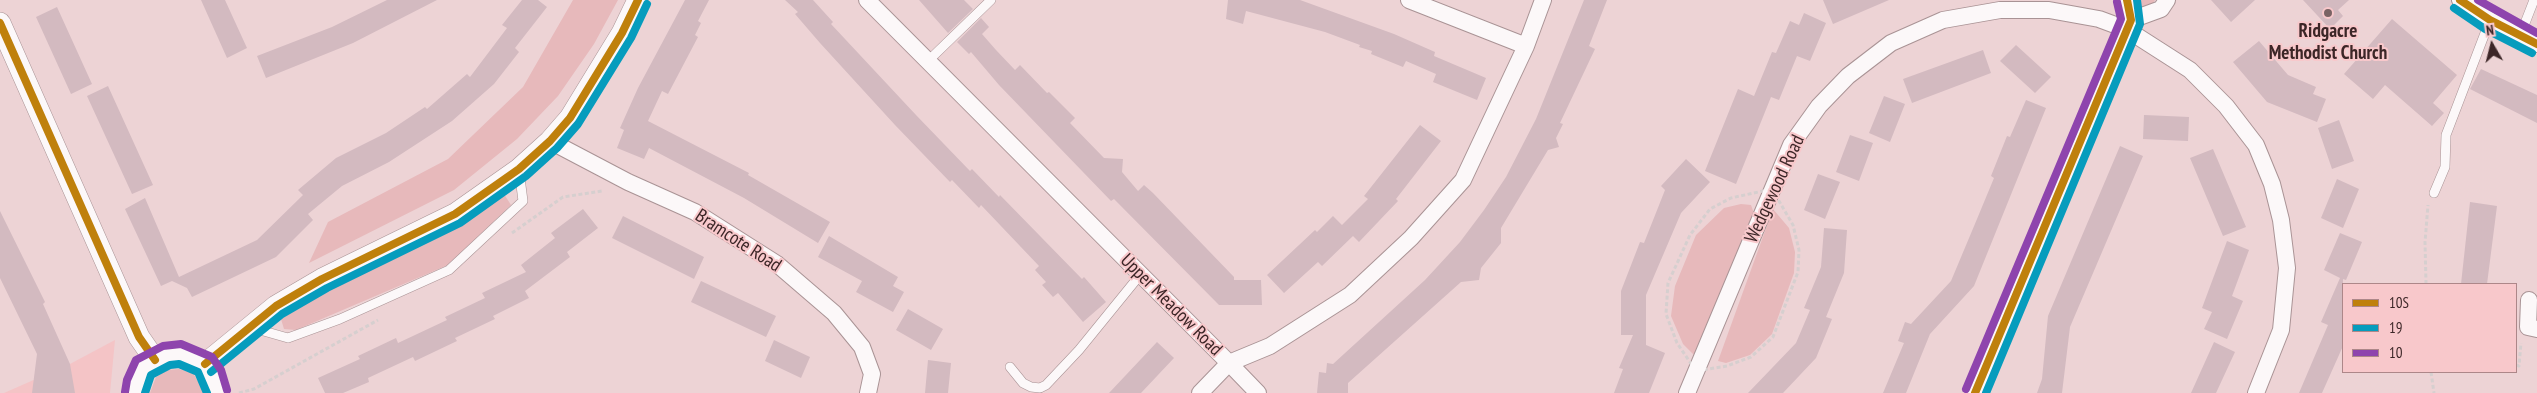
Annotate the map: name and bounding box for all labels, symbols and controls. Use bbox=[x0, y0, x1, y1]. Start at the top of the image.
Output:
marker: Ridgacre Methodist Church bbox=[2322, 7, 2334, 19]
north arrow bbox=[2467, 20, 2517, 70]
place label: Ridgacre Methodist Church bbox=[2269, 21, 2387, 65]
text: N bbox=[2485, 21, 2495, 40]
street label: Wedgewood Road bbox=[1740, 132, 1810, 246]
street label: Bramcote Road bbox=[691, 205, 785, 277]
street label: Upper Meadow Road bbox=[1115, 249, 1227, 361]
legend bbox=[2342, 283, 2517, 373]
text: 10S bbox=[2389, 293, 2409, 312]
text: 19 bbox=[2389, 318, 2403, 337]
text: 10 bbox=[2389, 343, 2403, 362]

